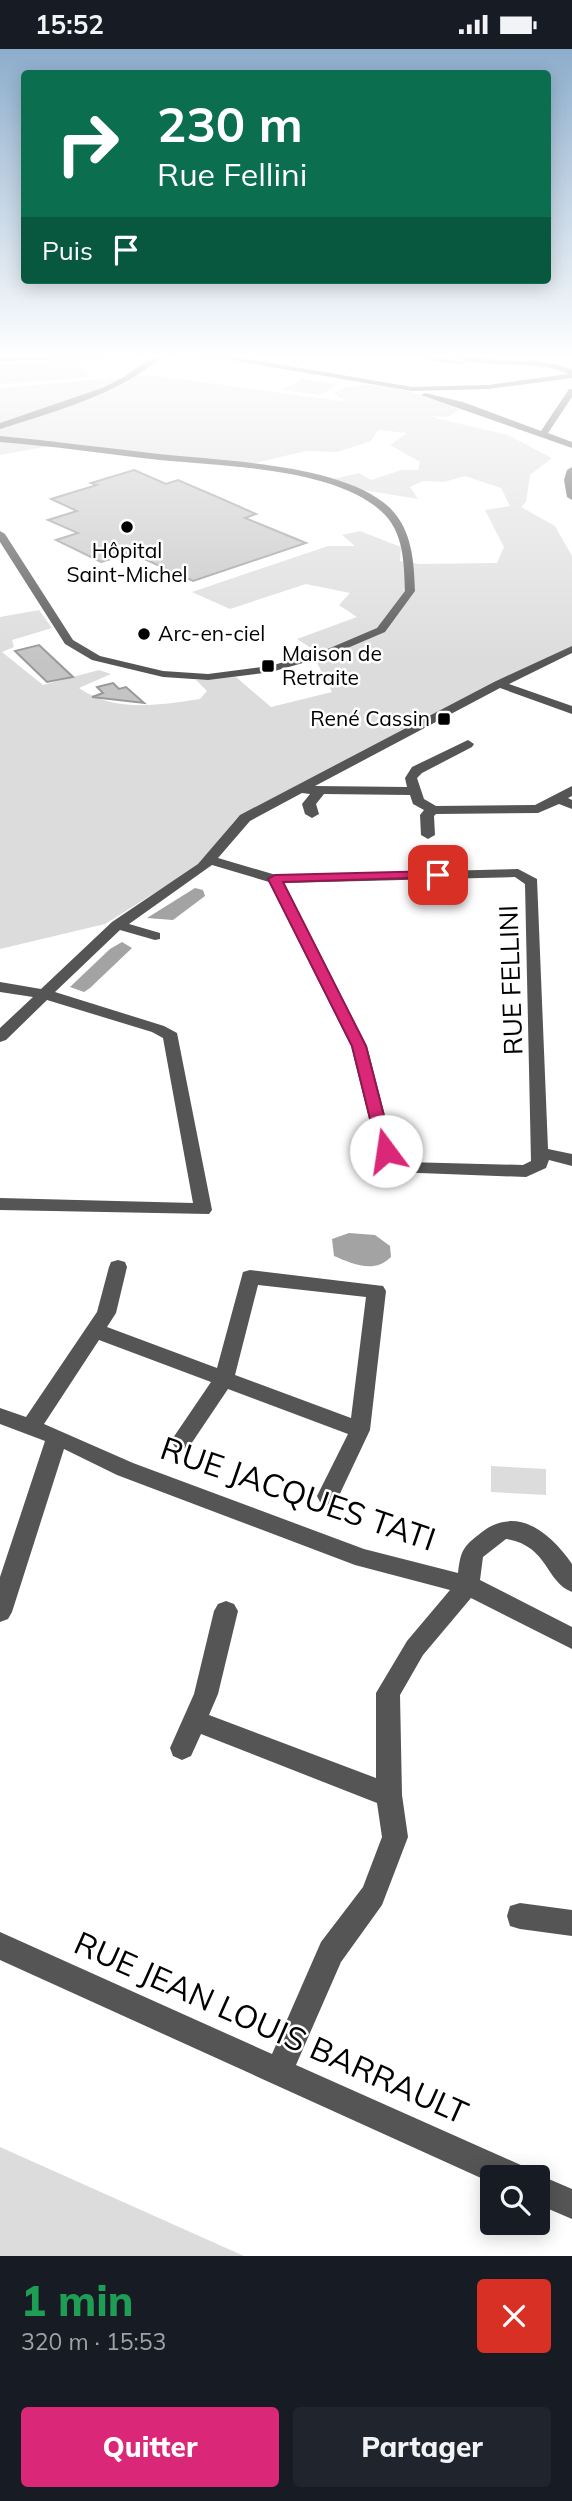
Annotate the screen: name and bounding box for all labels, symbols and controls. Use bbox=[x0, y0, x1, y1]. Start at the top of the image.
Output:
text: 15:52 bbox=[35, 8, 104, 41]
text: 230 m bbox=[157, 93, 303, 154]
icon: right bbox=[42, 98, 133, 189]
text: Rue Fellini bbox=[157, 154, 307, 194]
icon: arrive bbox=[107, 231, 145, 269]
text: Puis bbox=[42, 234, 93, 267]
marker: Hôpital Saint-Michel bbox=[119, 519, 135, 535]
place label: Hôpital Saint-Michel bbox=[66, 537, 188, 587]
place label: Arc-en-ciel bbox=[158, 620, 265, 646]
marker: Arc-en-ciel bbox=[136, 626, 152, 642]
place label: Maison de Retraite bbox=[282, 640, 382, 690]
marker: Maison de Retraite bbox=[260, 658, 276, 674]
place label: René Cassin bbox=[310, 705, 430, 731]
marker: René Cassin bbox=[436, 711, 452, 727]
pin bbox=[408, 845, 468, 905]
icon: arrive bbox=[419, 856, 457, 894]
street label: RUE FELLINI bbox=[491, 904, 530, 1056]
position arrow bbox=[349, 1114, 423, 1188]
street label: RUE JACQUES TATI bbox=[156, 1427, 441, 1559]
street label: RUE JEAN LOUIS BARRAULT bbox=[68, 1922, 474, 2132]
map controls bbox=[480, 2165, 550, 2235]
button: search bbox=[480, 2165, 550, 2235]
text: 1 min bbox=[21, 2274, 134, 2327]
button: close bbox=[477, 2279, 551, 2353]
text: 320 m · 15:53 bbox=[21, 2327, 166, 2356]
button: Quitter bbox=[21, 2407, 279, 2487]
button: Partager bbox=[293, 2407, 551, 2487]

